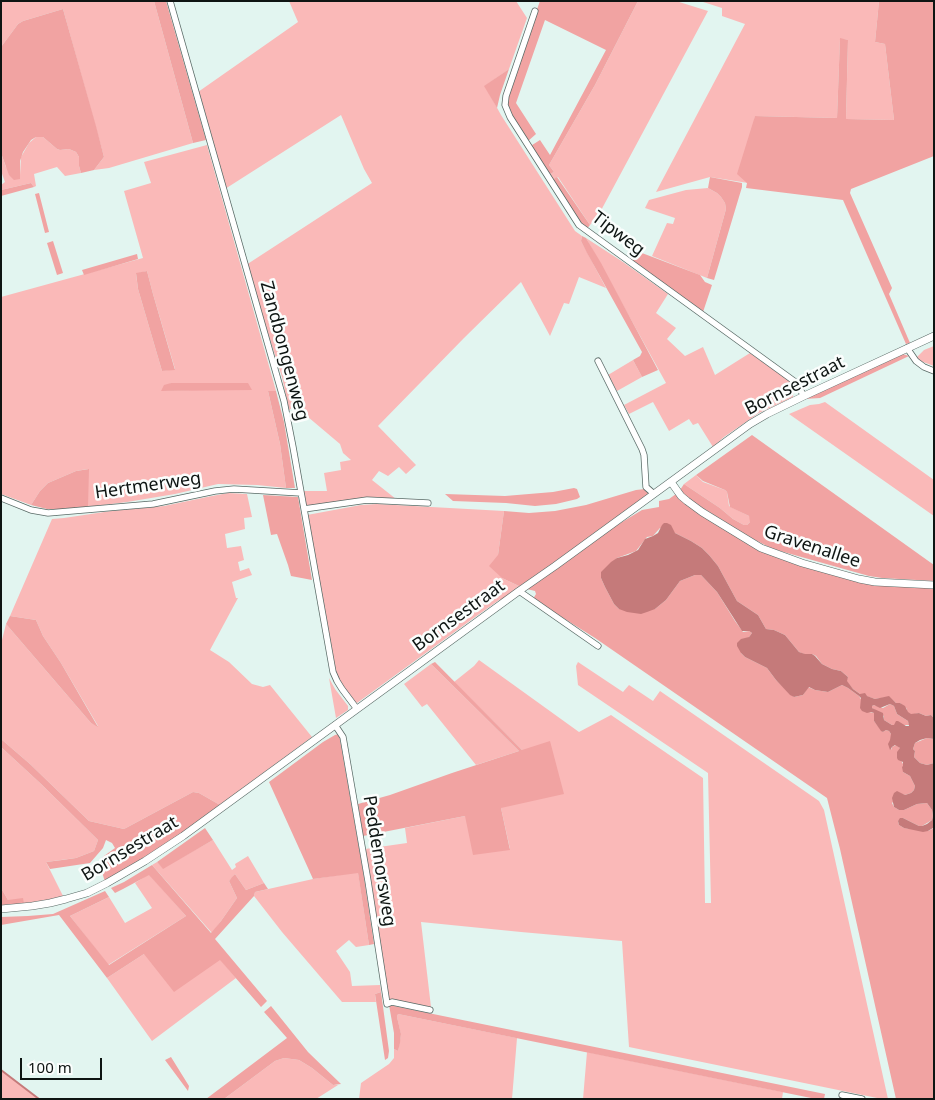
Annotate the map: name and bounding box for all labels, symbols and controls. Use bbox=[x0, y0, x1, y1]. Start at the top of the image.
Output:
street label: Tipweg bbox=[587, 207, 649, 261]
street label: Zandbongenweg bbox=[255, 279, 313, 423]
street label: Bornsestraat bbox=[742, 352, 848, 420]
street label: Hertmerweg bbox=[93, 468, 203, 504]
street label: Gravenallee bbox=[761, 521, 863, 573]
street label: Bornsestraat bbox=[409, 575, 509, 657]
street label: Peddemorsweg bbox=[358, 794, 400, 928]
street label: Bornsestraat bbox=[78, 812, 182, 886]
scale bar bbox=[22, 1048, 105, 1080]
text: 100 m bbox=[28, 1057, 72, 1077]

